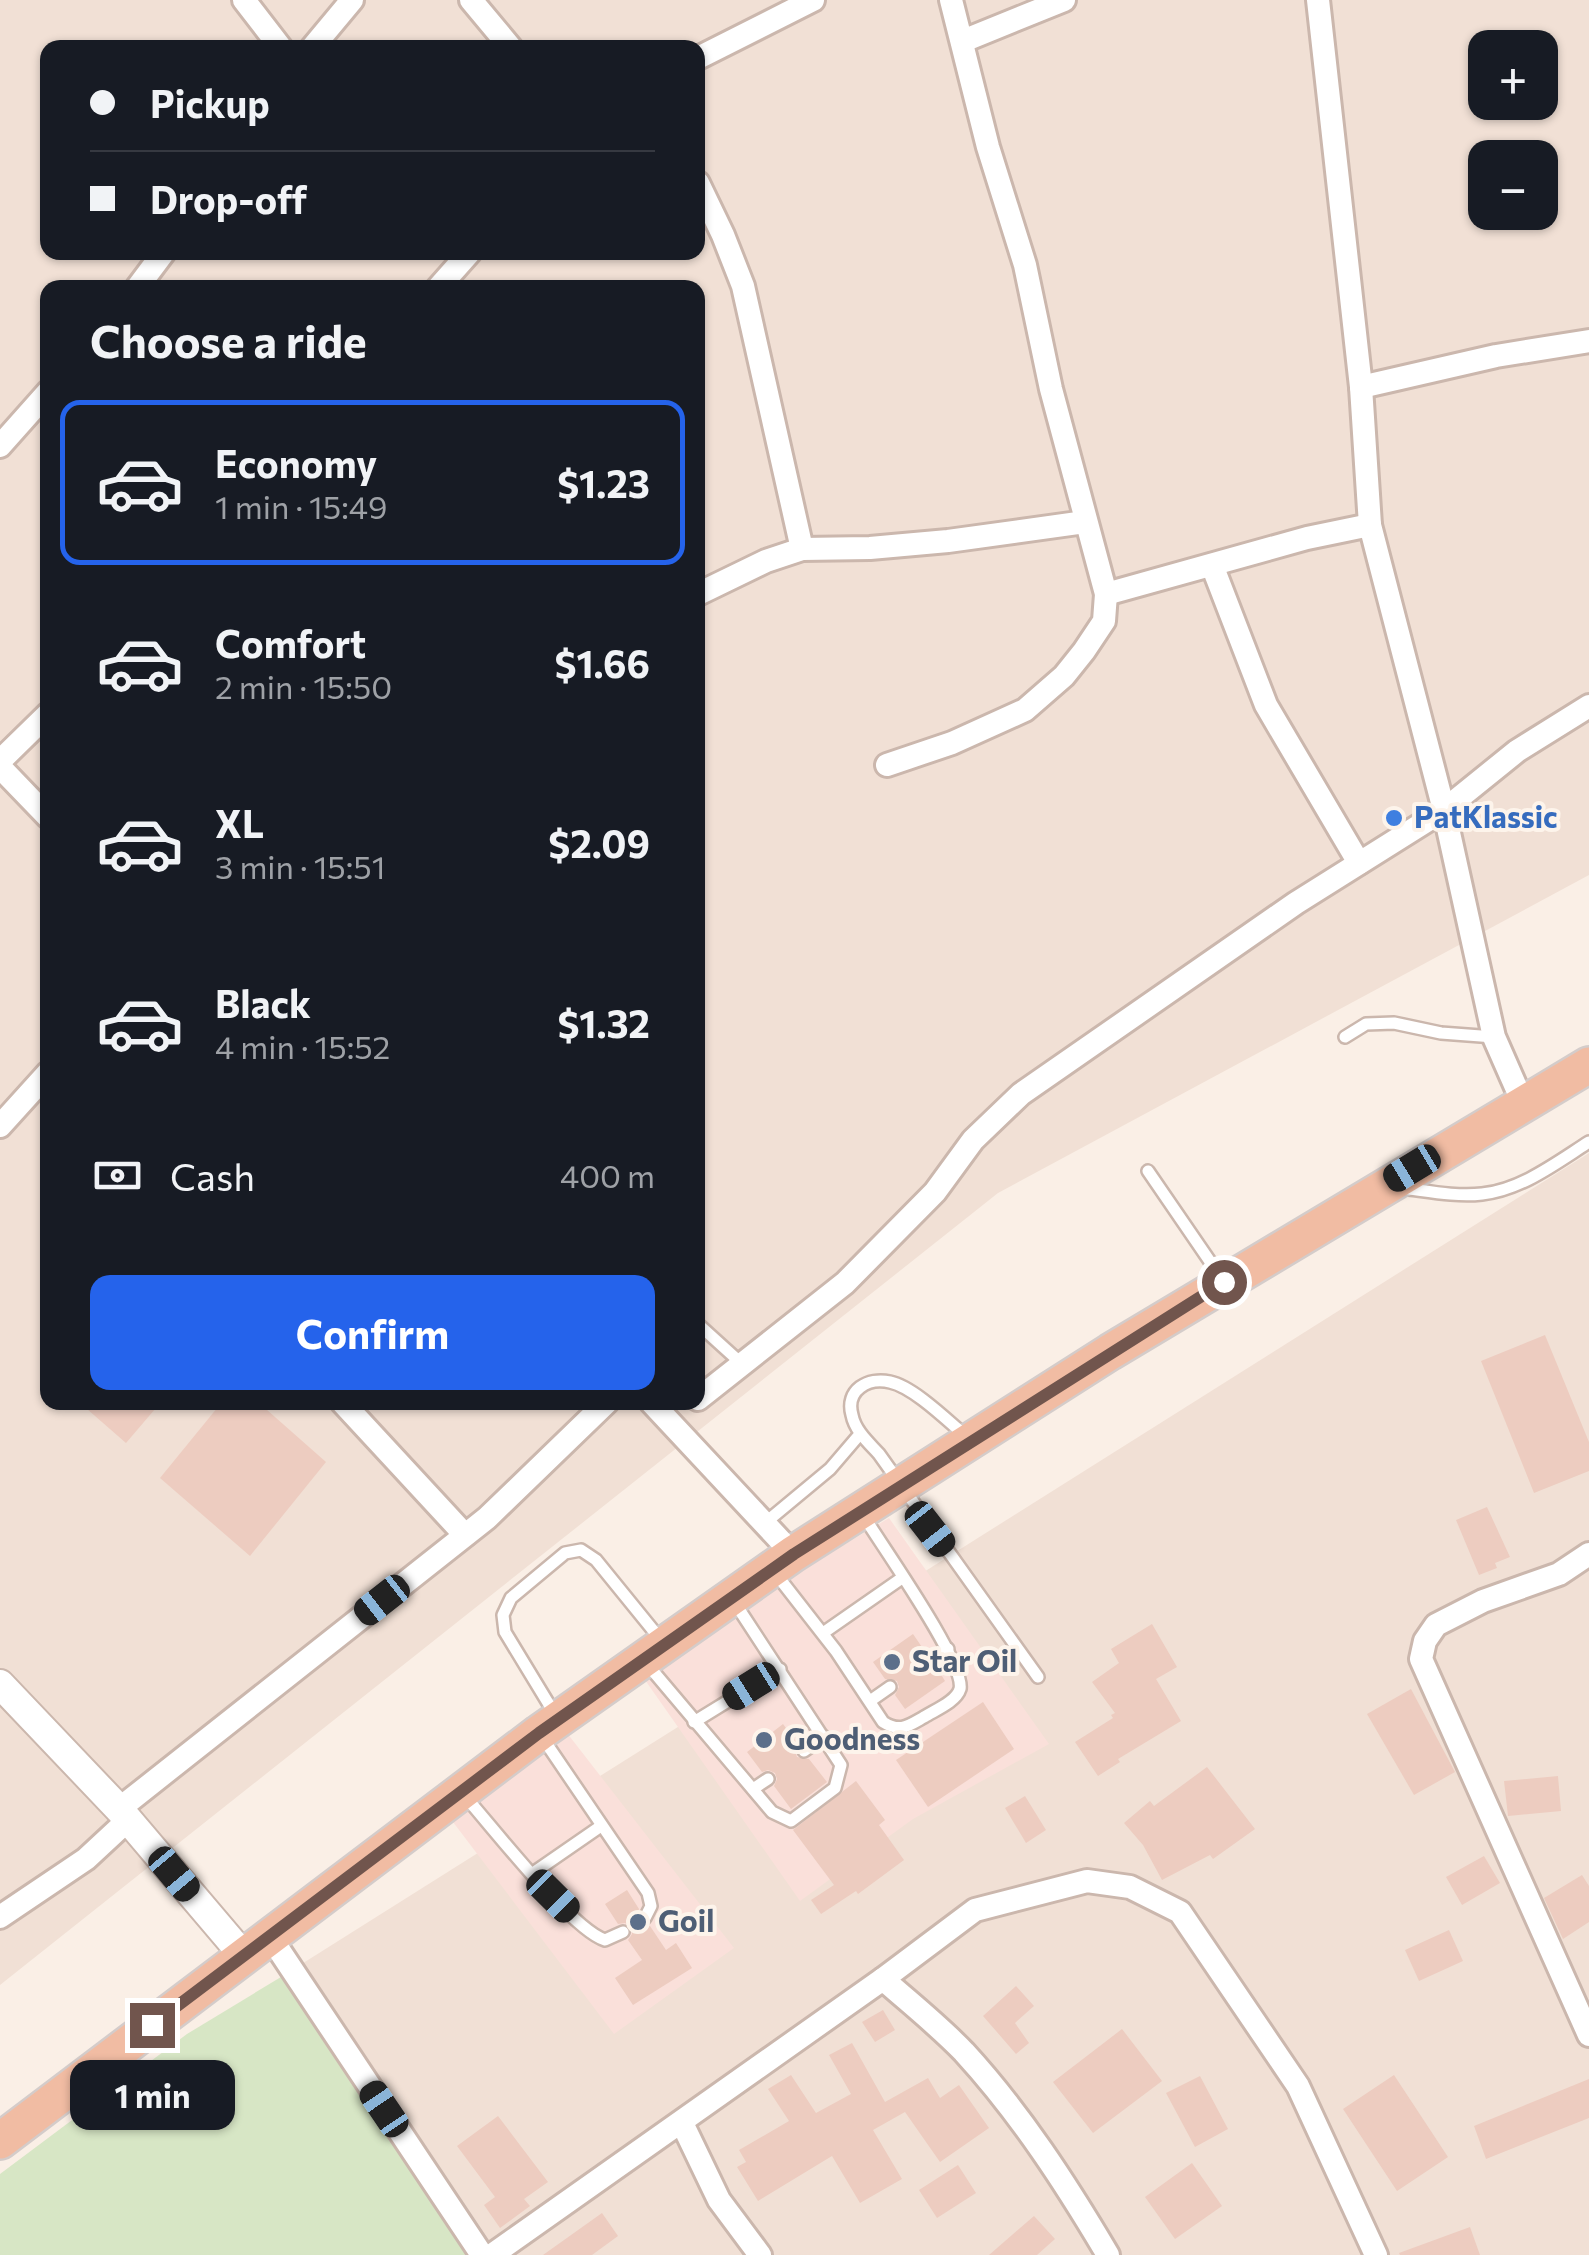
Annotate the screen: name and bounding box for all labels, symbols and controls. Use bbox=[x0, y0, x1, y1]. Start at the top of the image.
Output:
map controls bbox=[1468, 30, 1558, 230]
button: + bbox=[1468, 30, 1558, 120]
text: Pickup bbox=[150, 79, 270, 126]
button: − bbox=[1468, 140, 1558, 230]
text: Drop-off bbox=[150, 175, 307, 222]
text: Choose a ride bbox=[90, 312, 367, 367]
icon: car bbox=[95, 438, 185, 528]
text: Economy bbox=[215, 439, 377, 486]
text: $1.23 bbox=[557, 459, 650, 506]
text: 1 min · 15:49 bbox=[215, 486, 387, 526]
icon: car bbox=[95, 618, 185, 708]
text: Comfort bbox=[215, 619, 366, 666]
text: $1.66 bbox=[555, 639, 650, 686]
text: 2 min · 15:50 bbox=[215, 666, 392, 706]
place label: PatKlassic bbox=[1414, 797, 1558, 834]
icon: car bbox=[95, 798, 185, 888]
text: XL bbox=[215, 799, 264, 846]
marker: PatKlassic bbox=[1383, 807, 1405, 829]
text: $2.09 bbox=[548, 819, 650, 866]
text: 3 min · 15:51 bbox=[215, 846, 385, 886]
icon: car bbox=[95, 978, 185, 1068]
text: Black bbox=[215, 979, 311, 1026]
text: $1.32 bbox=[557, 999, 650, 1046]
text: 4 min · 15:52 bbox=[215, 1026, 390, 1066]
car bbox=[1379, 1140, 1445, 1196]
icon: cash bbox=[90, 1148, 145, 1203]
text: Cash bbox=[170, 1152, 255, 1199]
text: 400 m bbox=[560, 1155, 655, 1195]
route start bbox=[1202, 1260, 1247, 1305]
button: Confirm bbox=[90, 1275, 655, 1390]
car bbox=[900, 1496, 960, 1562]
car bbox=[349, 1570, 415, 1630]
place label: Star Oil bbox=[912, 1641, 1017, 1678]
marker: Star Oil bbox=[881, 1651, 903, 1673]
car bbox=[718, 1657, 784, 1715]
place label: Goodness bbox=[784, 1719, 920, 1756]
marker: Goodness bbox=[753, 1729, 775, 1751]
car bbox=[143, 1841, 205, 1907]
car bbox=[521, 1864, 585, 1928]
place label: Goil bbox=[658, 1901, 714, 1938]
marker: Goil bbox=[627, 1911, 649, 1933]
route end bbox=[130, 2003, 175, 2048]
callout: 1 min bbox=[70, 2060, 234, 2130]
text: 1 min bbox=[115, 2075, 190, 2115]
car bbox=[355, 2076, 413, 2142]

